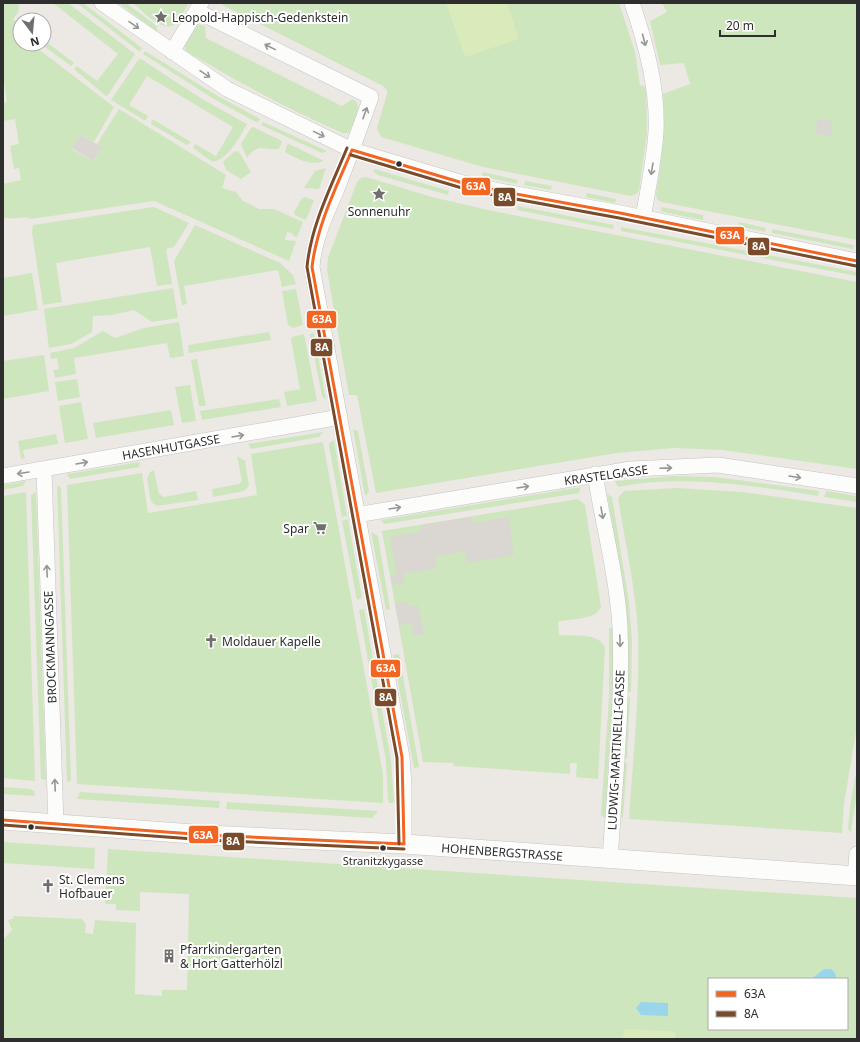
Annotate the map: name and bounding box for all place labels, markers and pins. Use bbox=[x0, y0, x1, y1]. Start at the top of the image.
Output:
place icon: Leopold-Happisch-Gedenkstein bbox=[153, 9, 169, 25]
place label: Leopold-Happisch-Gedenkstein bbox=[172, 9, 348, 26]
unlabelled marker bbox=[394, 159, 404, 169]
place icon: Sonnenuhr bbox=[371, 186, 387, 202]
place label: Sonnenuhr bbox=[348, 203, 410, 220]
place label: Spar bbox=[283, 520, 309, 537]
supermarket icon: Spar bbox=[312, 520, 328, 536]
church icon: Moldauer Kapelle bbox=[203, 633, 219, 649]
place label: Moldauer Kapelle bbox=[222, 633, 321, 650]
unlabelled marker bbox=[26, 822, 36, 832]
marker: Stranitzkygasse bbox=[378, 843, 388, 853]
place label: Stranitzkygasse bbox=[343, 853, 423, 868]
place label: St. Clemens Hofbauer bbox=[59, 871, 125, 902]
church icon: St. Clemens Hofbauer bbox=[40, 878, 56, 894]
place label: Pfarrkindergarten & Hort Gatterhölzl bbox=[180, 941, 283, 972]
building icon: Pfarrkindergarten & Hort Gatterhölzl bbox=[161, 948, 177, 964]

